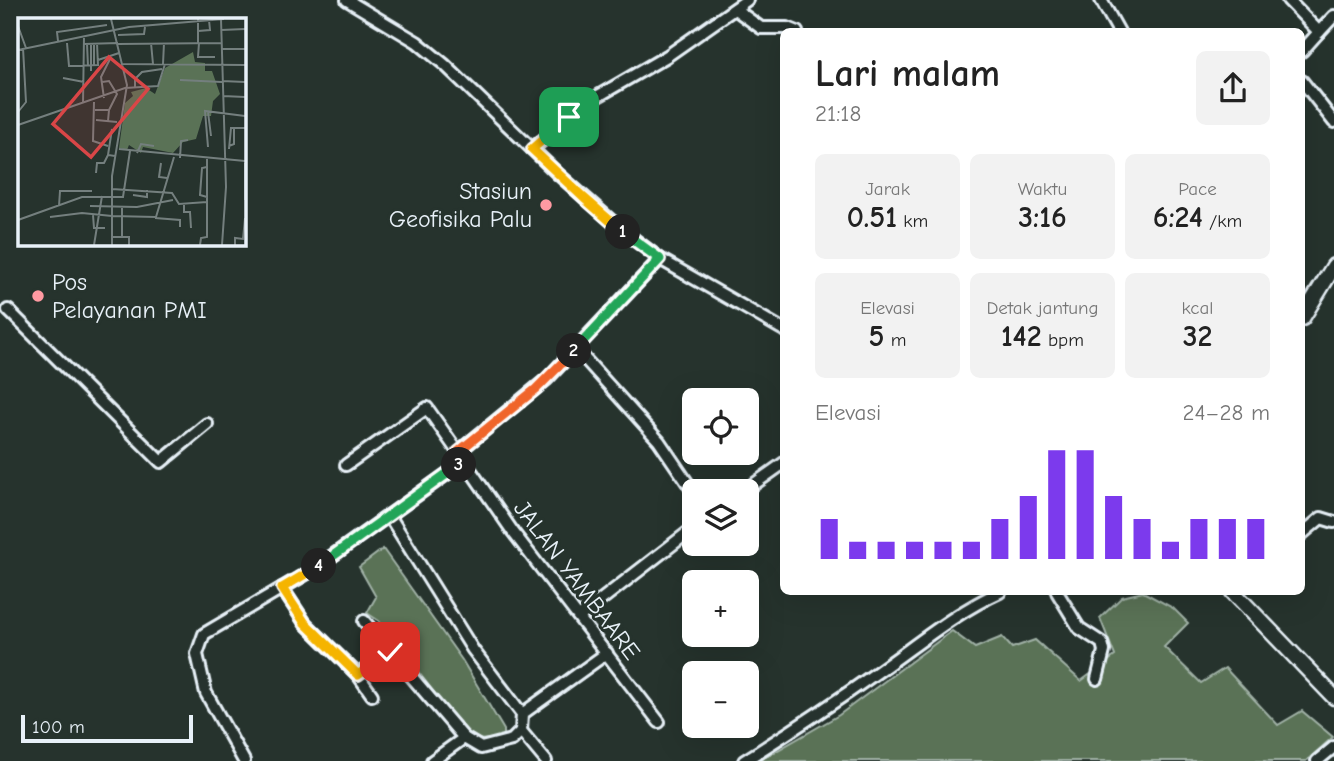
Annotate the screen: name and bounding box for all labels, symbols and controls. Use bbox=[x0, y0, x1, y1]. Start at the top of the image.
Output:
inset map bbox=[18, 18, 245, 245]
button: share bbox=[1196, 51, 1270, 125]
text: Lari malam bbox=[815, 52, 1000, 96]
pin bbox=[539, 87, 599, 147]
icon: arrive bbox=[550, 98, 588, 136]
text: 21:18 bbox=[815, 100, 861, 127]
place label: Stasiun Geofisika Palu bbox=[389, 177, 532, 233]
text: Jarak bbox=[865, 178, 910, 200]
text: Waktu bbox=[1018, 178, 1067, 200]
text: Pace bbox=[1178, 178, 1217, 200]
marker: Stasiun Geofisika Palu bbox=[538, 197, 554, 213]
text: 0.51 bbox=[847, 200, 897, 235]
text: 3:16 bbox=[1018, 200, 1067, 235]
text: 6:24 bbox=[1153, 200, 1203, 235]
text: km bbox=[897, 210, 928, 232]
text: /km bbox=[1203, 210, 1242, 232]
pin: 1 bbox=[606, 215, 640, 250]
text: 1 bbox=[619, 220, 626, 242]
place label: Pos Pelayanan PMI bbox=[52, 268, 207, 324]
marker: Pos Pelayanan PMI bbox=[30, 288, 46, 304]
text: Elevasi bbox=[860, 297, 915, 319]
text: Detak jantung bbox=[986, 297, 1099, 319]
text: kcal bbox=[1182, 297, 1213, 319]
text: 5 bbox=[869, 319, 884, 354]
text: 142 bbox=[1001, 319, 1042, 354]
text: 32 bbox=[1183, 319, 1212, 354]
text: m bbox=[884, 329, 907, 351]
text: bpm bbox=[1042, 329, 1084, 351]
pin: 2 bbox=[556, 334, 592, 368]
text: 2 bbox=[569, 339, 578, 361]
map controls bbox=[682, 388, 759, 738]
button: locate bbox=[682, 388, 759, 465]
text: Elevasi bbox=[815, 399, 881, 426]
text: 24–28 m bbox=[1183, 399, 1270, 426]
pin: 3 bbox=[442, 448, 476, 482]
text: 3 bbox=[454, 453, 463, 475]
button: layers bbox=[682, 479, 759, 556]
street label: JALAN YAMBAARE bbox=[508, 495, 646, 665]
pin: 4 bbox=[302, 548, 336, 584]
text: 4 bbox=[314, 554, 323, 576]
button: + bbox=[682, 570, 759, 647]
pin bbox=[360, 622, 420, 682]
icon: check bbox=[371, 633, 409, 671]
button: − bbox=[682, 661, 759, 738]
scale bar bbox=[21, 712, 192, 744]
text: 100 m bbox=[32, 716, 85, 738]

